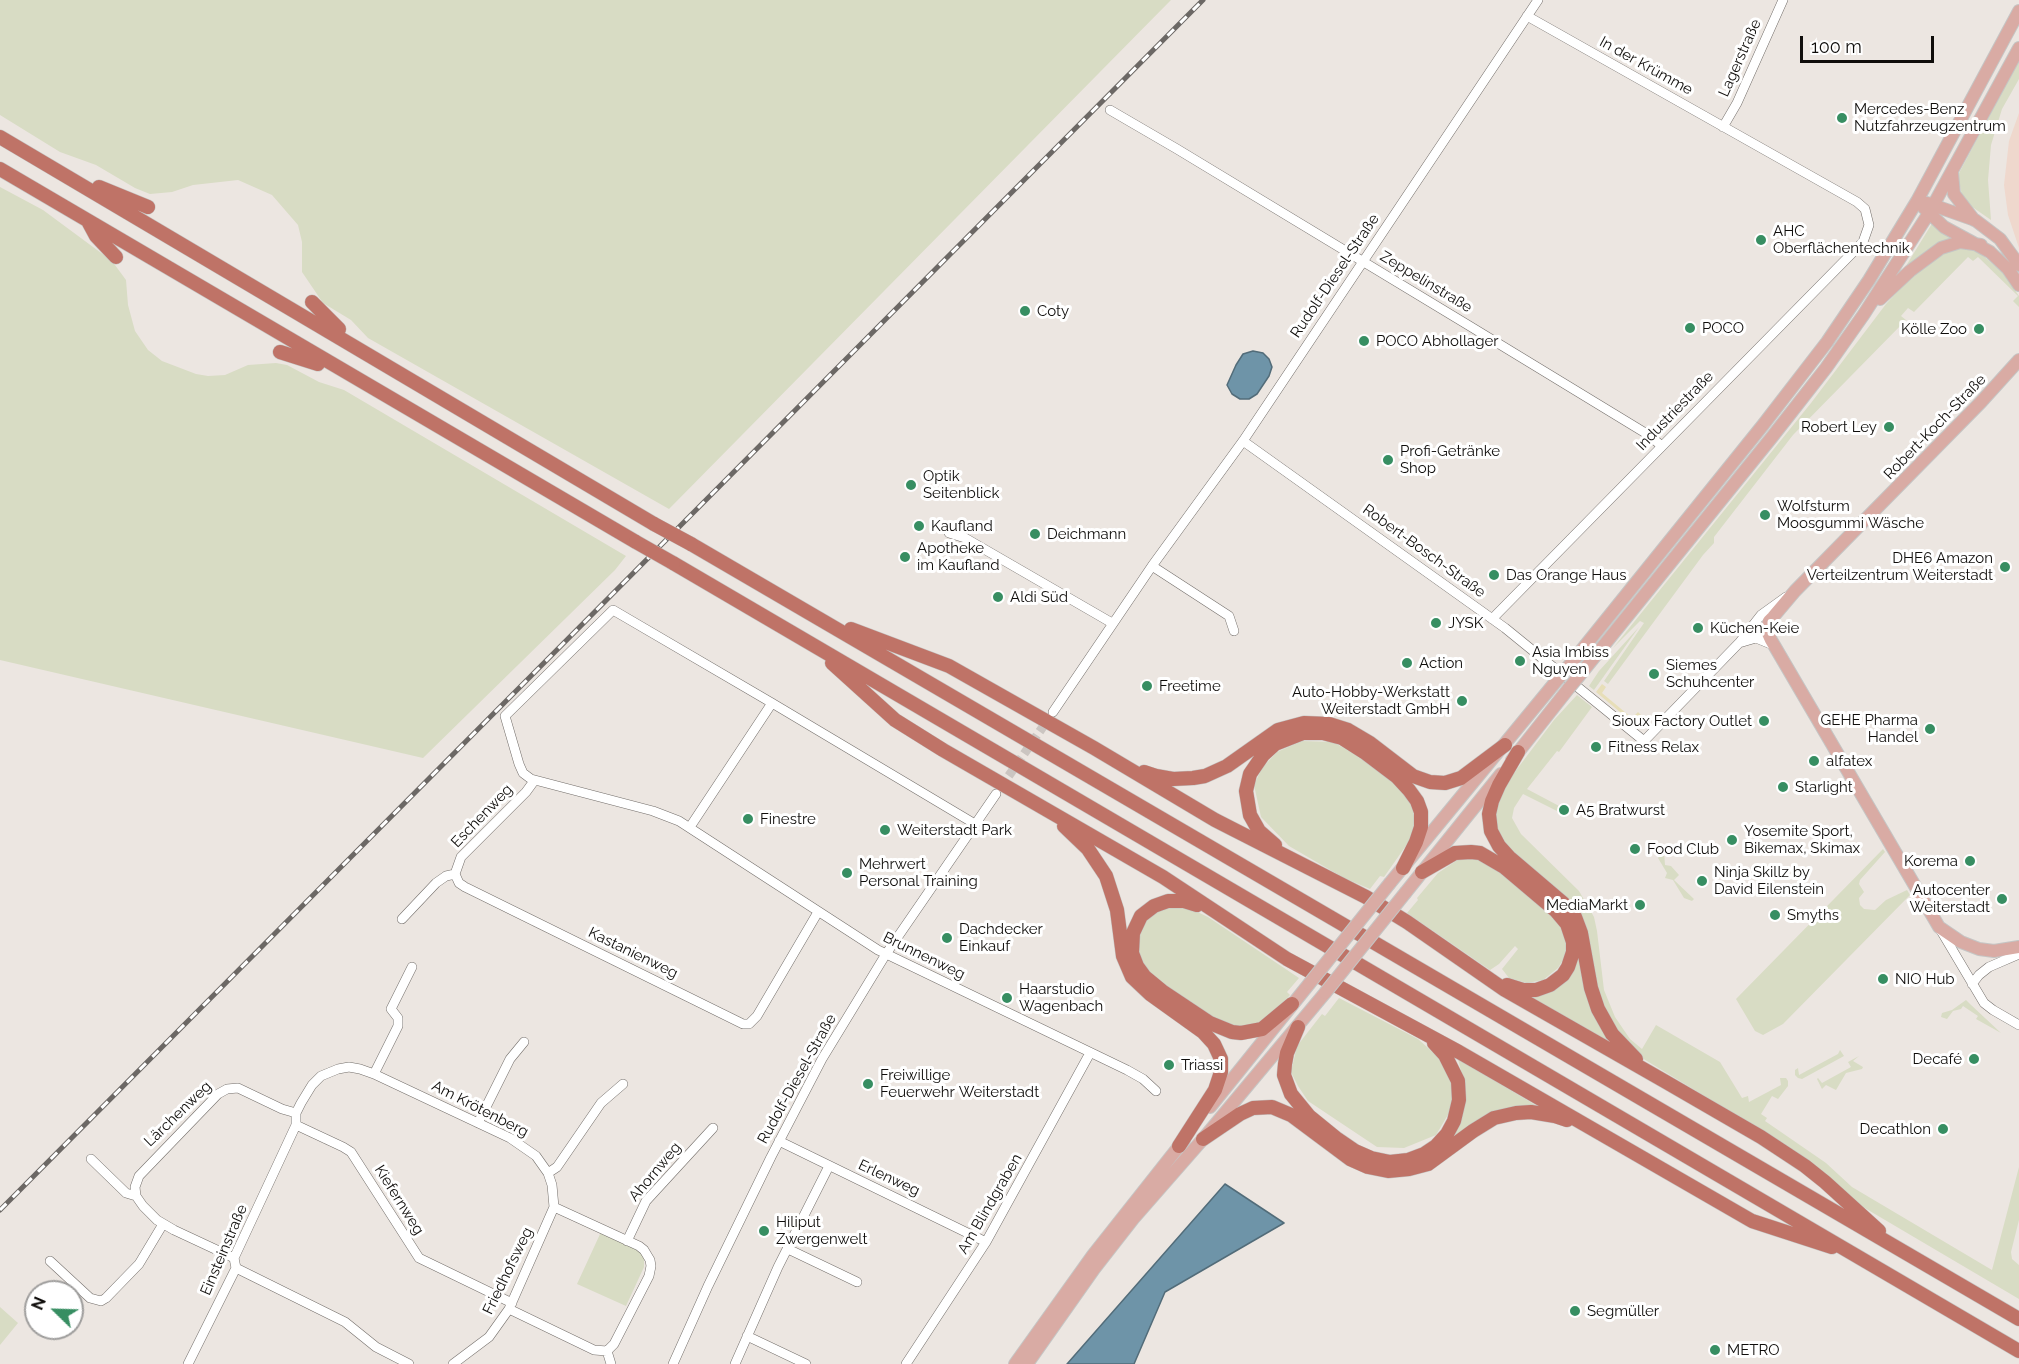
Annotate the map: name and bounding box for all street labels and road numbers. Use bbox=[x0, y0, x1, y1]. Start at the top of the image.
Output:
street label: Lagerstraße bbox=[1715, 16, 1765, 100]
street label: In der Krümme bbox=[1596, 33, 1696, 99]
street label: Rudolf-Diesel-Straße bbox=[1287, 211, 1383, 341]
street label: Zeppelinstraße bbox=[1377, 247, 1475, 317]
street label: Industriestraße bbox=[1633, 368, 1717, 454]
street label: Robert-Koch-Straße bbox=[1880, 371, 1990, 483]
street label: Robert-Bosch-Straße bbox=[1359, 500, 1489, 602]
street label: Eschenweg bbox=[447, 781, 517, 851]
street label: Kastanienweg bbox=[585, 924, 681, 982]
street label: Brunnenweg bbox=[880, 928, 968, 984]
street label: Rudolf-Diesel-Straße bbox=[754, 1011, 840, 1147]
street label: Am Krötenberg bbox=[429, 1077, 531, 1141]
street label: Lärchenweg bbox=[141, 1078, 215, 1150]
street label: Ahornweg bbox=[625, 1139, 685, 1205]
street label: Am Blindgraben bbox=[954, 1151, 1026, 1257]
street label: Erlenweg bbox=[855, 1156, 923, 1200]
street label: Kiefernweg bbox=[370, 1162, 428, 1238]
street label: Einsteinstraße bbox=[197, 1202, 251, 1298]
street label: Friedhofsweg bbox=[479, 1225, 537, 1317]

